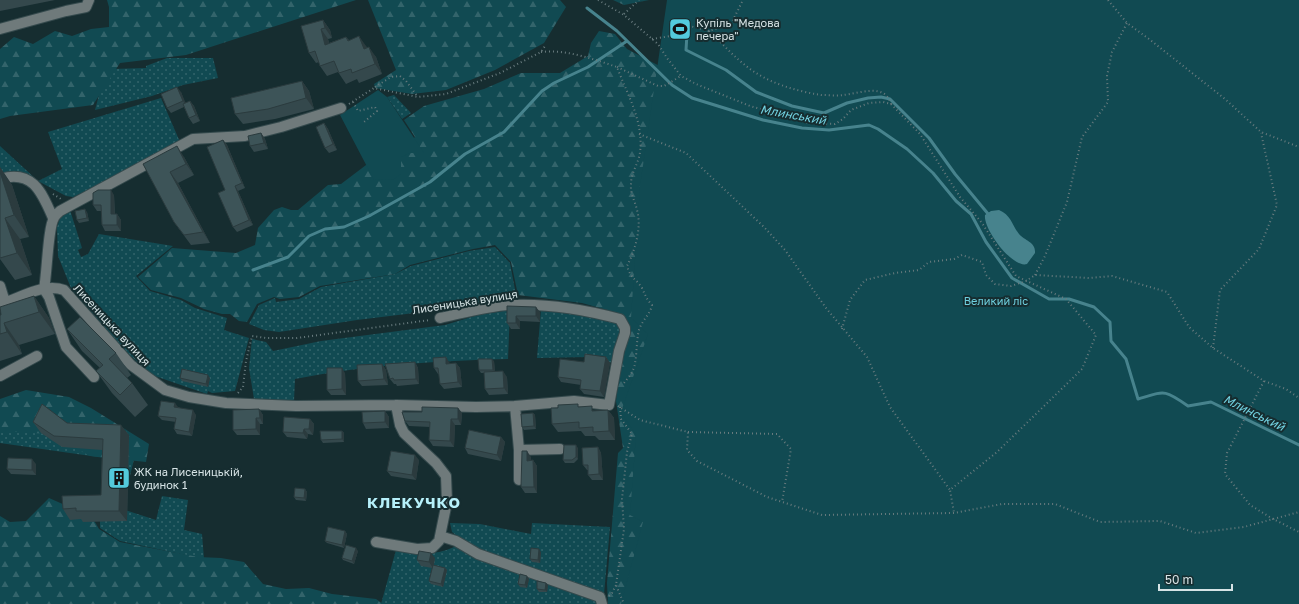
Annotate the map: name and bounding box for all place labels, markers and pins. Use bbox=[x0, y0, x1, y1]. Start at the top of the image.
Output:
sports icon: Купіль "Медова печера" bbox=[667, 16, 693, 42]
place label: Купіль "Медова печера" bbox=[696, 16, 780, 42]
building icon: ЖК на Лисеницькій, будинок 1 bbox=[106, 465, 132, 491]
place label: ЖК на Лисеницькій, будинок 1 bbox=[134, 465, 243, 491]

